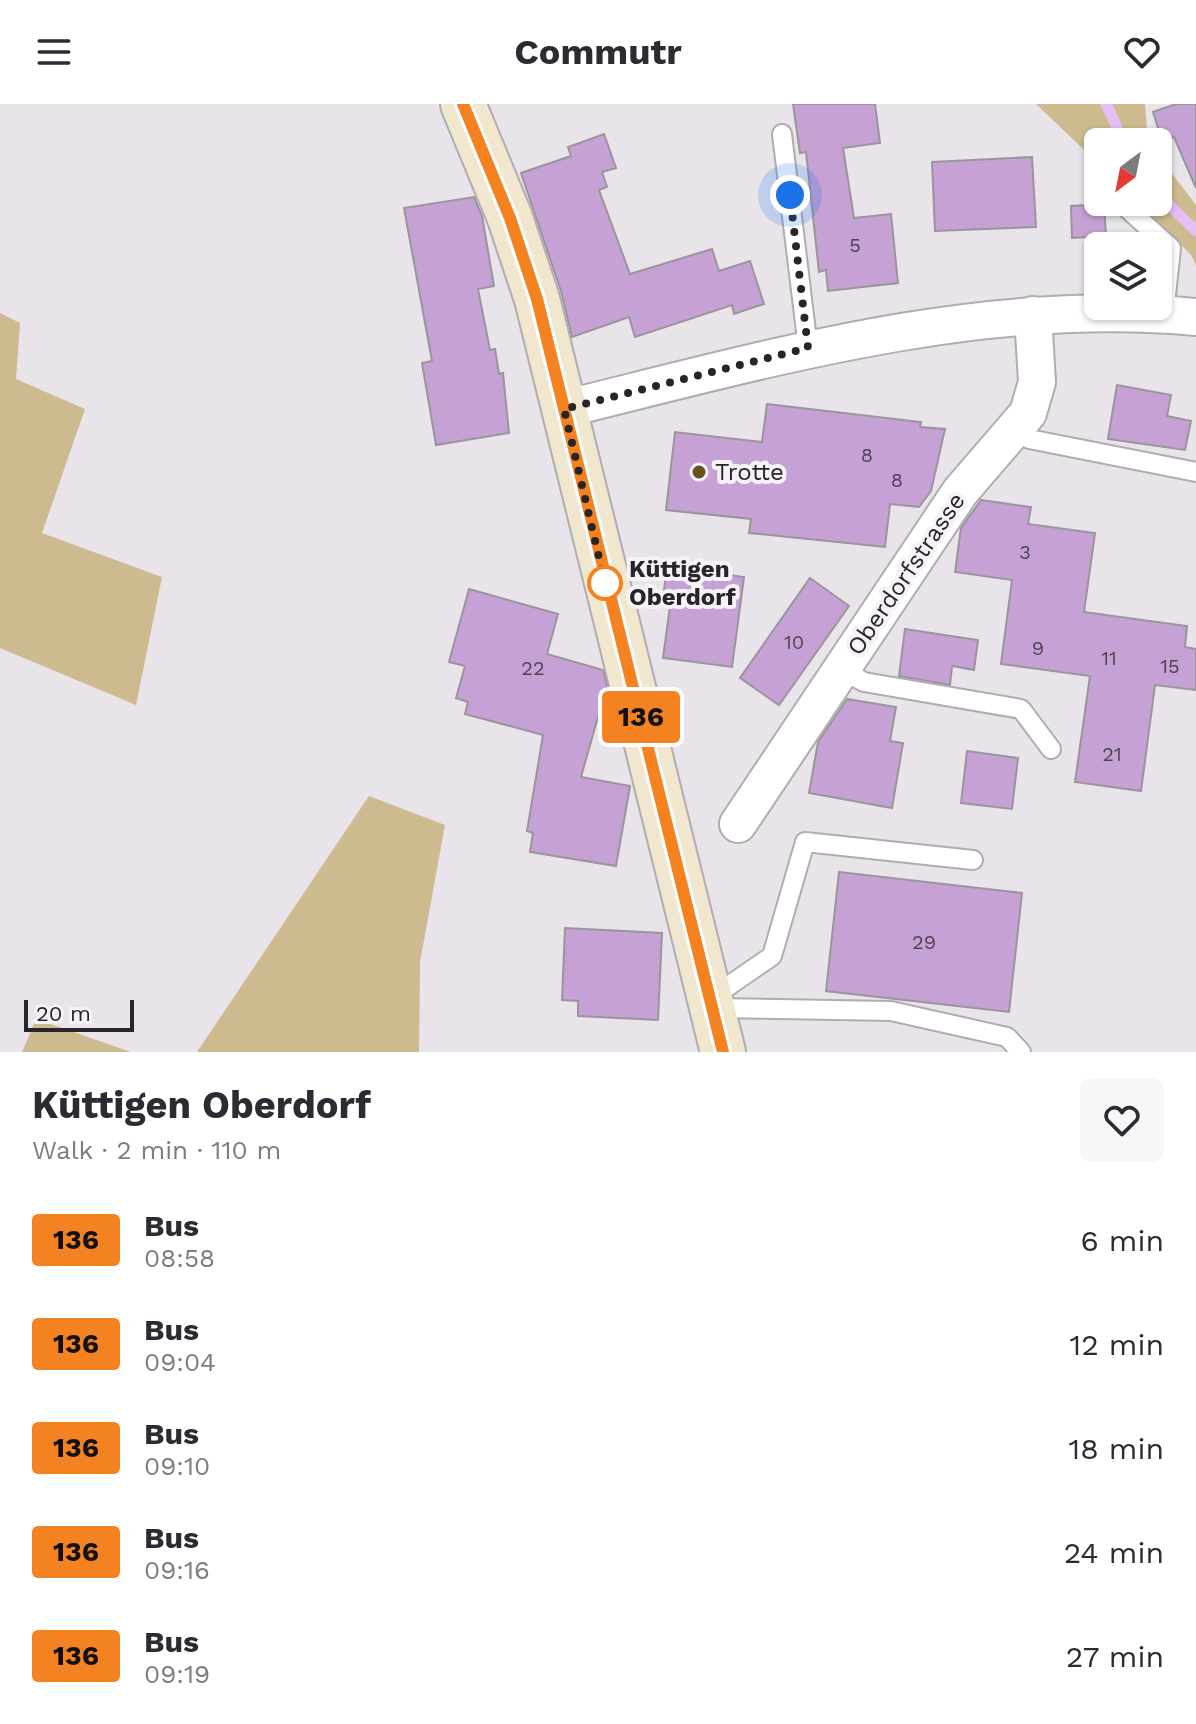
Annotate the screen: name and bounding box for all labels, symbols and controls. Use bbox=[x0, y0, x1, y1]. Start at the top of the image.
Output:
icon: menu bbox=[32, 30, 76, 74]
icon: heart bbox=[1120, 30, 1164, 74]
text: Commutr bbox=[514, 31, 682, 73]
north arrow bbox=[1084, 128, 1172, 216]
map controls bbox=[1084, 128, 1172, 320]
your location bbox=[770, 175, 810, 215]
button: layers bbox=[1084, 232, 1172, 320]
house number: 5 bbox=[849, 233, 861, 257]
house number: 8 bbox=[861, 443, 873, 467]
place label: Trotte bbox=[715, 458, 784, 486]
marker: Trotte bbox=[690, 463, 708, 481]
house number: 8 bbox=[891, 468, 903, 492]
street label: Oberdorfstrasse bbox=[841, 488, 971, 660]
house number: 3 bbox=[1019, 540, 1031, 564]
place label: Küttigen Oberdorf bbox=[629, 555, 736, 611]
marker: Küttigen Oberdorf bbox=[588, 566, 622, 600]
house number: 10 bbox=[784, 630, 804, 654]
house number: 9 bbox=[1032, 636, 1044, 660]
house number: 11 bbox=[1101, 646, 1117, 670]
house number: 15 bbox=[1160, 654, 1180, 678]
house number: 22 bbox=[521, 656, 545, 680]
line badge: 136 bbox=[595, 691, 687, 743]
text: 136 bbox=[618, 700, 664, 733]
house number: 21 bbox=[1102, 742, 1122, 766]
house number: 29 bbox=[912, 930, 936, 954]
scale bar bbox=[24, 996, 134, 1032]
text: 20 m bbox=[36, 1001, 91, 1026]
button: heart bbox=[1080, 1078, 1164, 1162]
text: Küttigen Oberdorf bbox=[32, 1083, 371, 1127]
text: Walk · 2 min · 110 m bbox=[32, 1135, 281, 1165]
text: Bus bbox=[144, 1208, 199, 1243]
text: 136 bbox=[53, 1223, 99, 1256]
text: 6 min bbox=[1080, 1223, 1164, 1258]
text: 08:58 bbox=[144, 1243, 215, 1273]
text: Bus bbox=[144, 1312, 199, 1347]
text: 136 bbox=[53, 1327, 99, 1360]
text: 12 min bbox=[1069, 1327, 1164, 1362]
text: 09:04 bbox=[144, 1347, 216, 1377]
text: Bus bbox=[144, 1416, 199, 1451]
text: 136 bbox=[53, 1431, 99, 1464]
text: 18 min bbox=[1068, 1431, 1164, 1466]
text: 09:10 bbox=[144, 1451, 210, 1481]
text: Bus bbox=[144, 1520, 199, 1555]
text: 136 bbox=[53, 1535, 99, 1568]
text: 24 min bbox=[1064, 1535, 1164, 1570]
text: 09:16 bbox=[144, 1555, 210, 1585]
text: Bus bbox=[144, 1624, 199, 1659]
text: 136 bbox=[53, 1639, 99, 1672]
text: 27 min bbox=[1066, 1639, 1164, 1674]
text: 09:19 bbox=[144, 1659, 210, 1689]

